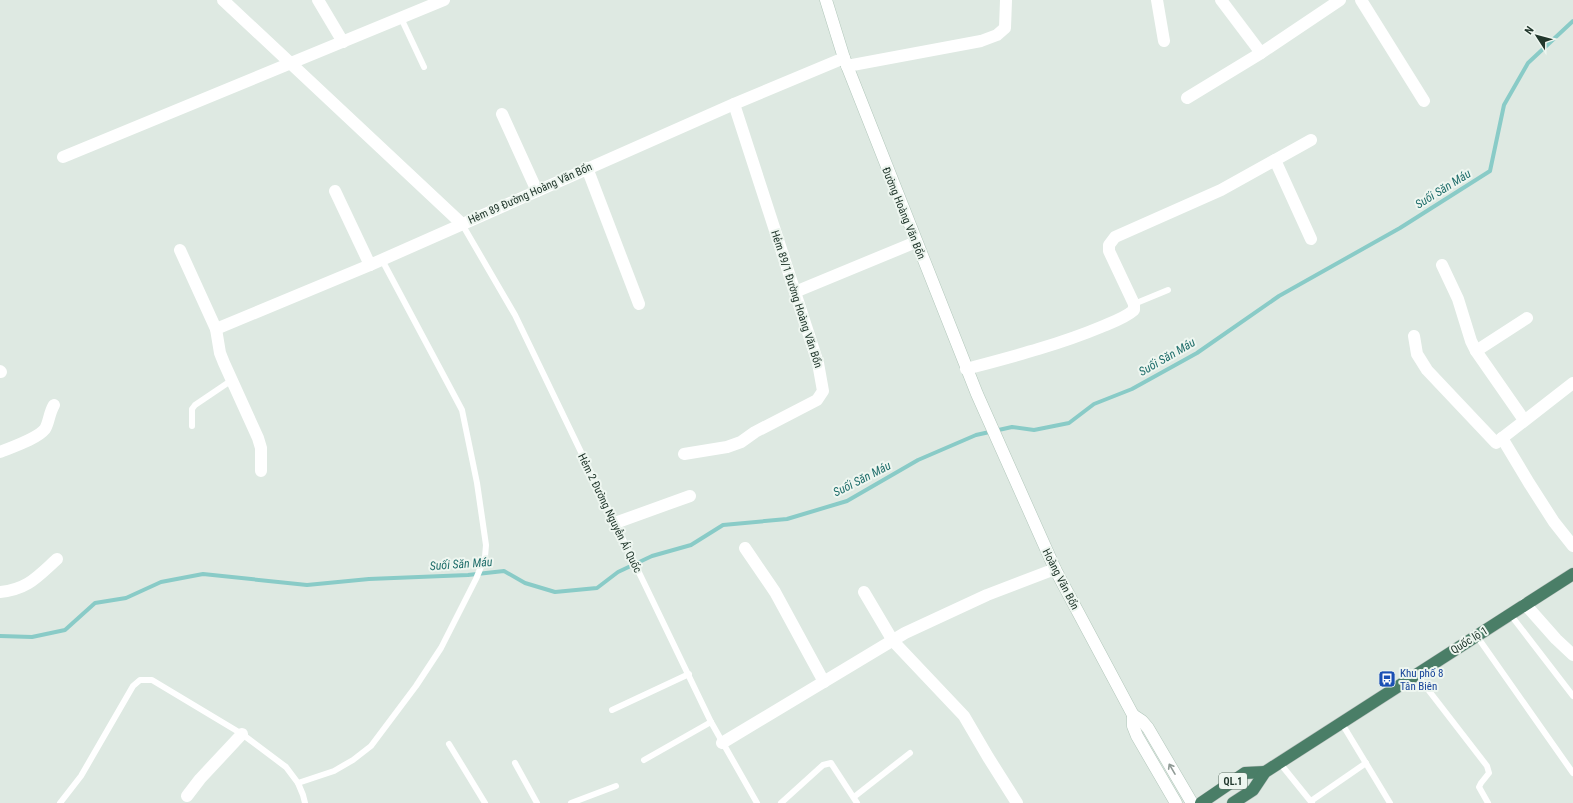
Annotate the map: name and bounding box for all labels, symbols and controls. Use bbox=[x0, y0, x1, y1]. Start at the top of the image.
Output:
north arrow bbox=[1517, 16, 1557, 56]
text: N bbox=[1522, 24, 1537, 37]
street label: Hẻm 89 Đường Hoàng Văn Bổn bbox=[466, 160, 594, 227]
street label: Đường Hoàng Văn Bổn bbox=[879, 165, 928, 261]
water label: Suối Săn Máu bbox=[1413, 166, 1474, 212]
street label: Hẻm 89/1 Đường Hoàng Văn Bổn bbox=[768, 229, 825, 370]
water label: Suối Săn Máu bbox=[1136, 335, 1198, 379]
street label: Hẻm 2 Đường Nguyễn Ái Quốc bbox=[575, 451, 644, 575]
water label: Suối Săn Máu bbox=[831, 458, 894, 500]
street label: Hoàng Văn Bổn bbox=[1040, 547, 1082, 612]
water label: Suối Săn Máu bbox=[429, 555, 493, 573]
street label: Quốc lộ 1 bbox=[1448, 624, 1490, 657]
place label: Khu phố 8 Tân Biên bbox=[1400, 667, 1443, 693]
bus stop icon: Khu phố 8 Tân Biên bbox=[1377, 669, 1397, 689]
one-way arrow bbox=[1168, 763, 1176, 775]
road number: QL.1 bbox=[1219, 773, 1247, 789]

